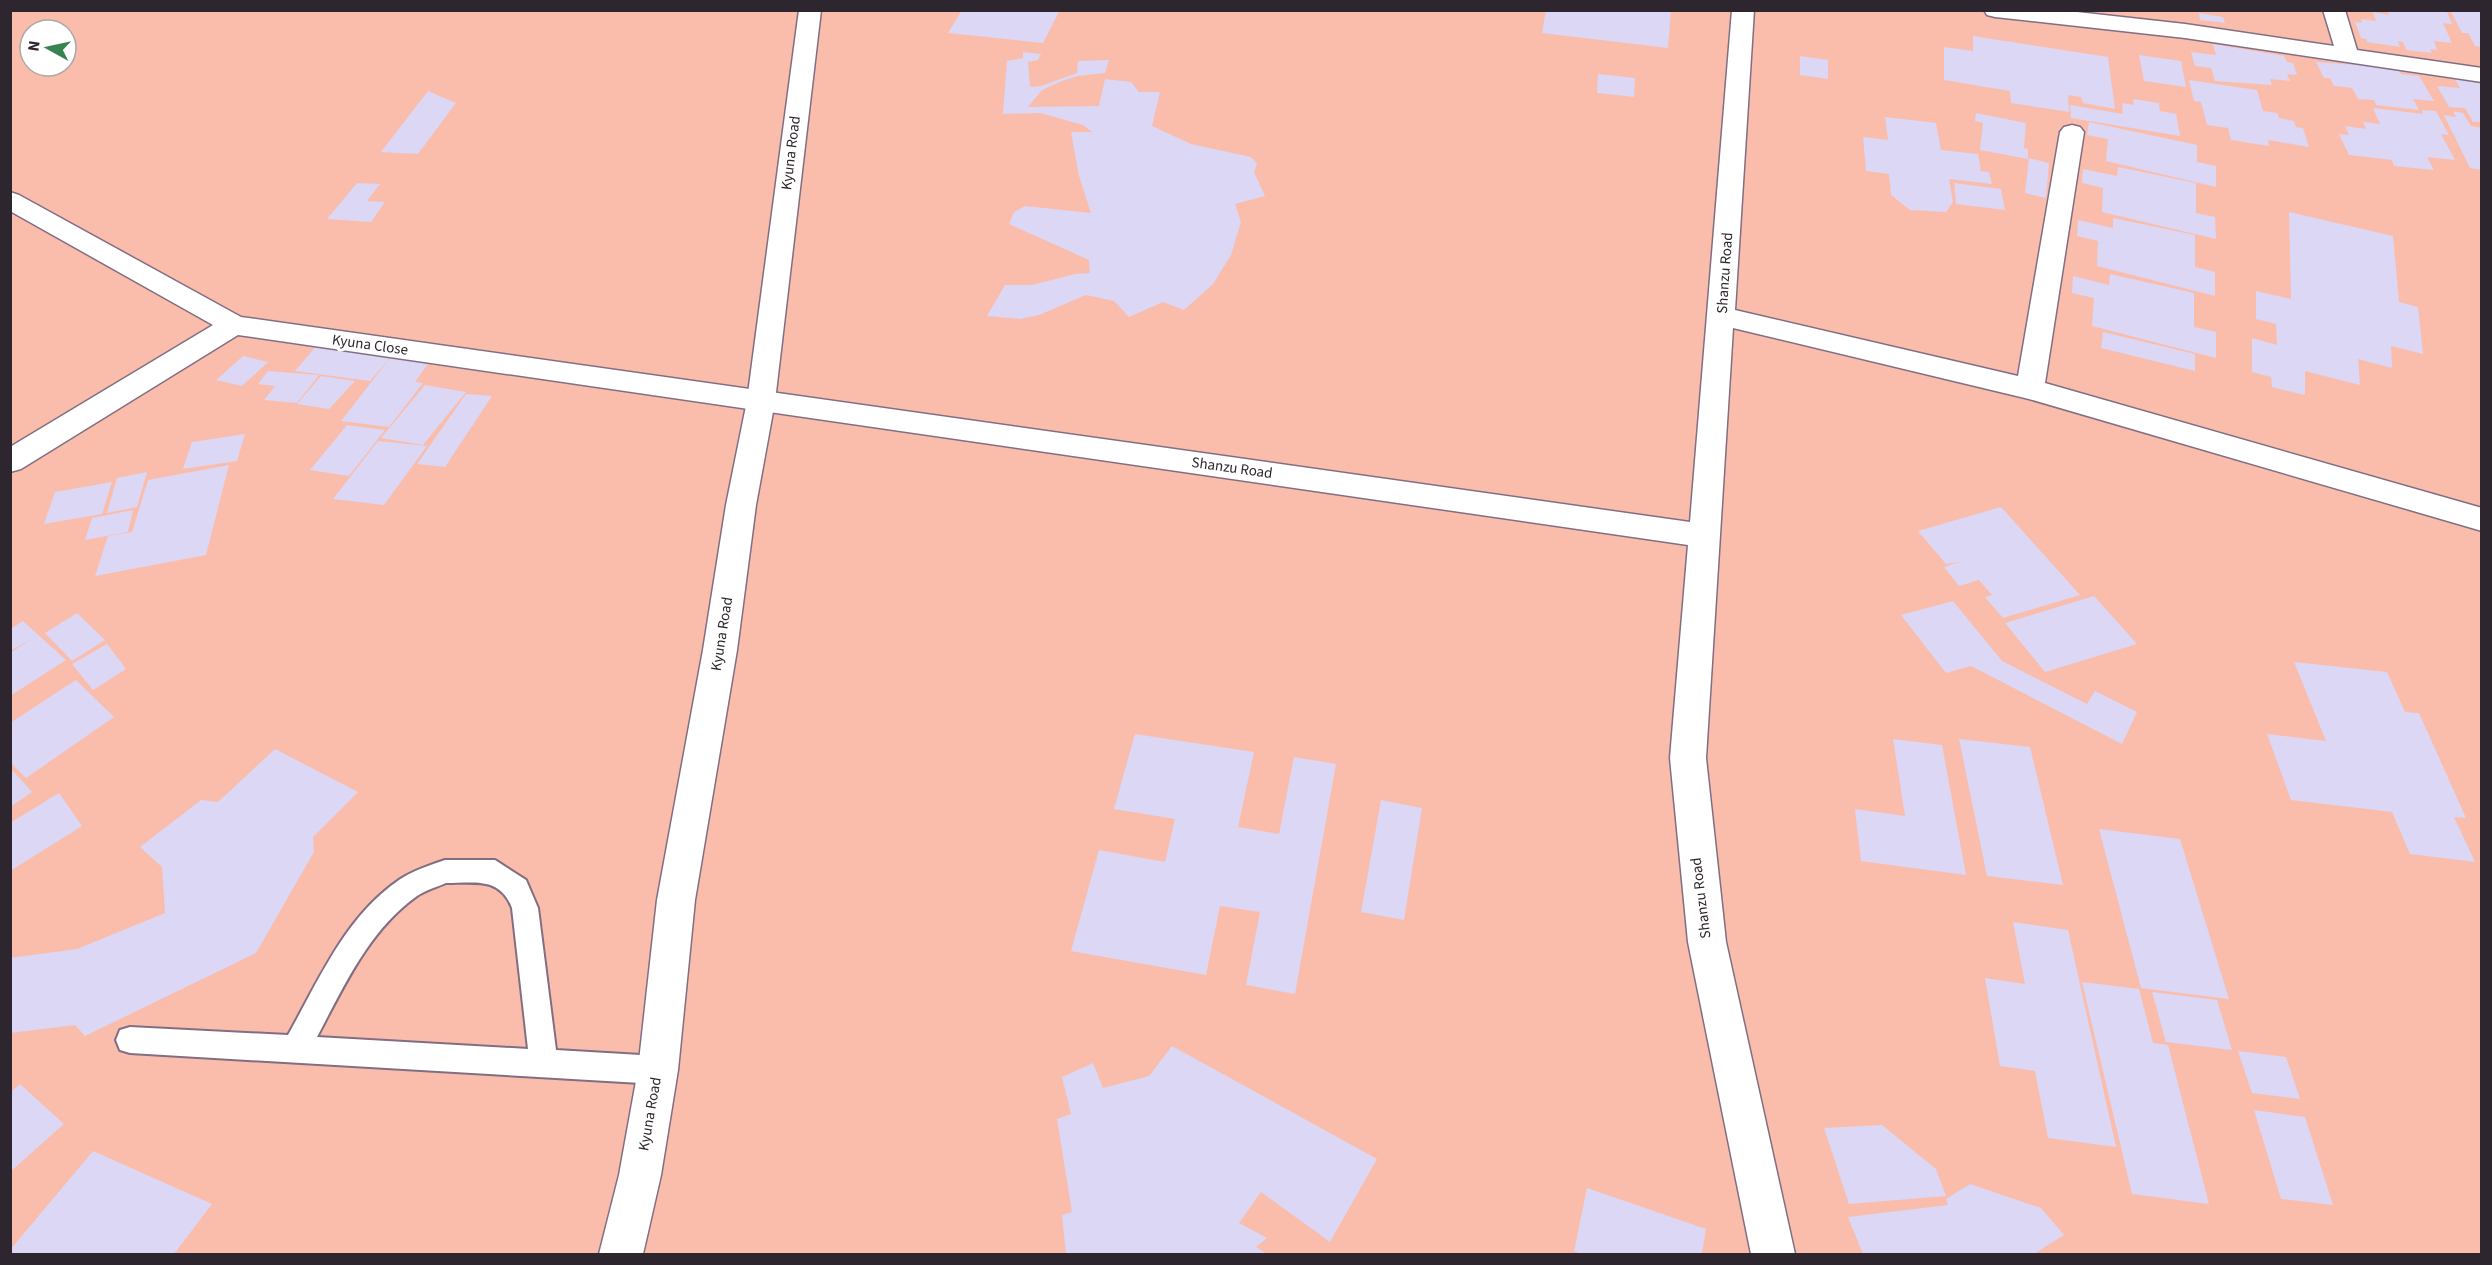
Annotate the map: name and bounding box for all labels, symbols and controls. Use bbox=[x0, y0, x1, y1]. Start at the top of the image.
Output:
north arrow bbox=[18, 18, 78, 78]
text: N bbox=[23, 39, 46, 53]
street label: Kyuna Road bbox=[776, 115, 806, 191]
street label: Shanzu Road bbox=[1712, 232, 1738, 314]
street label: Kyuna Close bbox=[331, 329, 409, 361]
street label: Shanzu Road bbox=[1190, 452, 1274, 484]
street label: Kyuna Road bbox=[706, 596, 738, 672]
street label: Shanzu Road bbox=[1686, 856, 1716, 940]
street label: Kyuna Road bbox=[633, 1075, 667, 1153]

